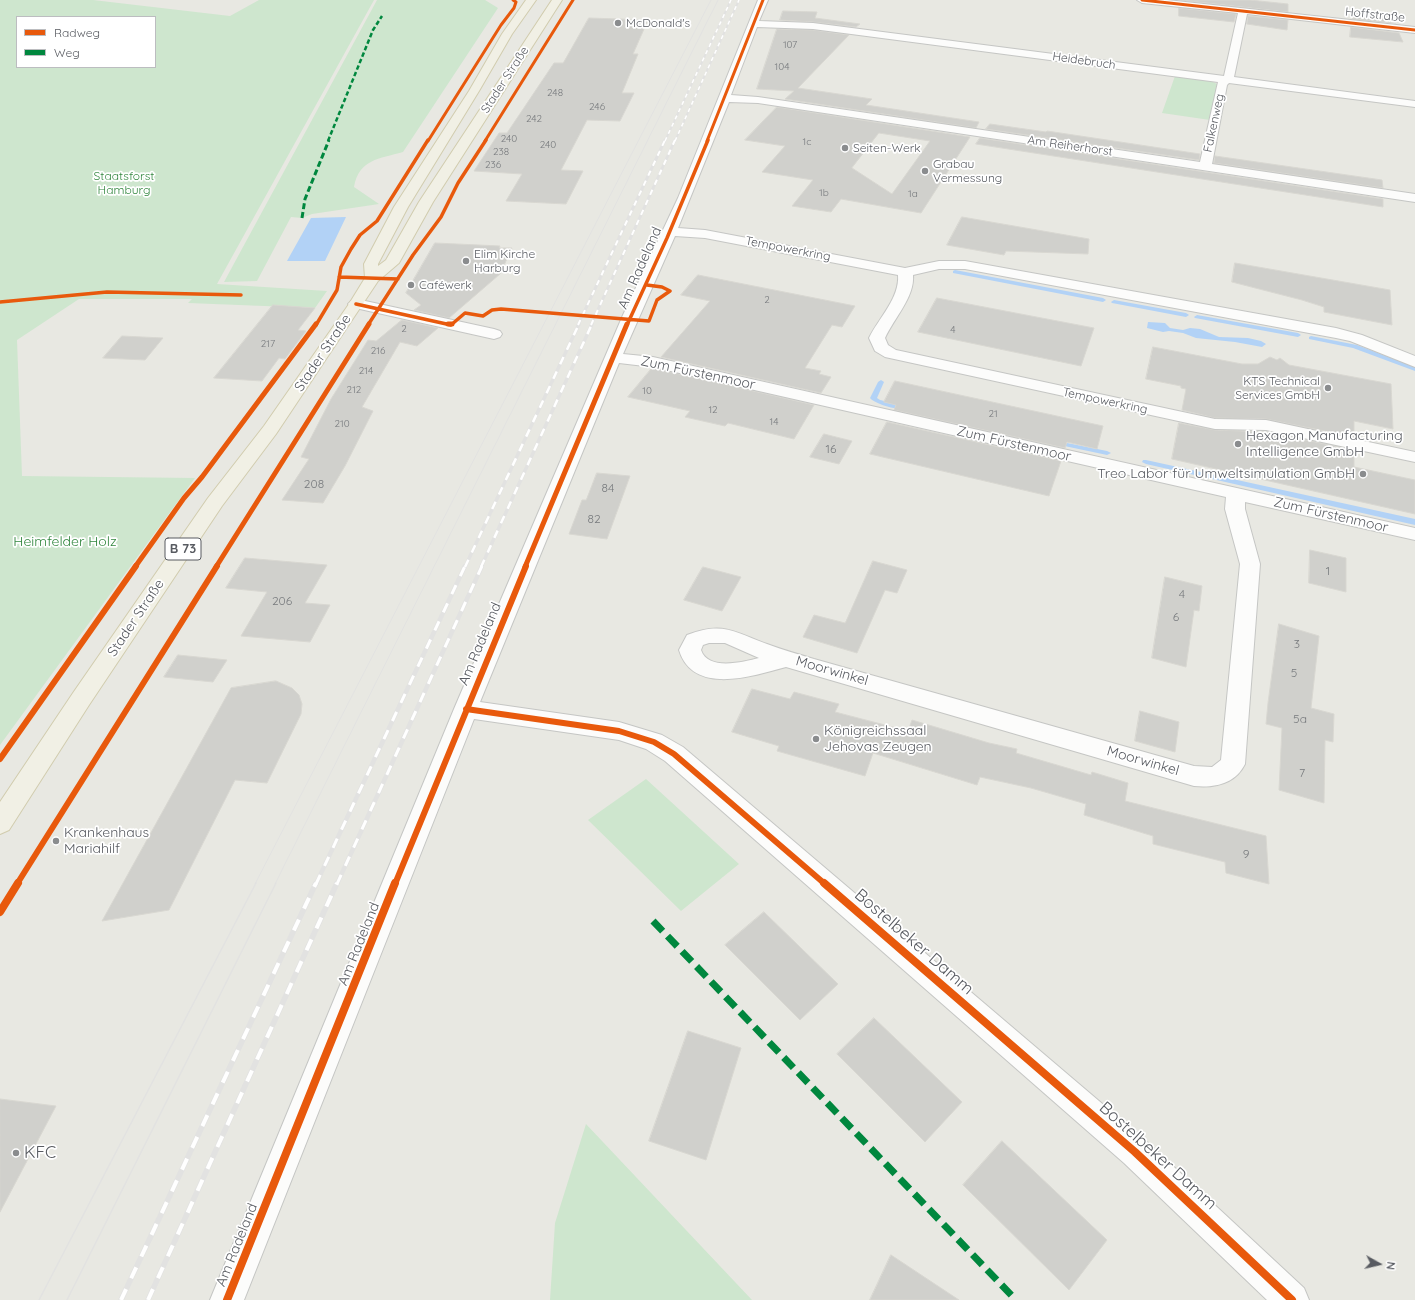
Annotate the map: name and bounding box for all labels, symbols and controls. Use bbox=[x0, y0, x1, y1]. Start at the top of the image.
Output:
street label: Hoffstraße bbox=[1344, 5, 1406, 25]
legend bbox=[16, 16, 156, 68]
place label: McDonald's bbox=[626, 16, 690, 30]
marker: McDonald's bbox=[613, 18, 623, 28]
text: Radweg bbox=[54, 25, 100, 40]
house number: 107 bbox=[783, 39, 797, 51]
street label: Stader Straße bbox=[478, 44, 532, 116]
text: Weg bbox=[54, 45, 80, 60]
street label: Heidebruch bbox=[1051, 49, 1117, 73]
house number: 104 bbox=[775, 61, 789, 73]
house number: 248 bbox=[547, 87, 563, 99]
street label: Falkenweg bbox=[1201, 92, 1227, 154]
house number: 246 bbox=[589, 101, 605, 113]
house number: 242 bbox=[526, 113, 542, 125]
house number: 240 bbox=[501, 133, 517, 145]
street label: Am Reiherhorst bbox=[1026, 133, 1114, 159]
house number: 1c bbox=[803, 136, 811, 148]
house number: 240 bbox=[540, 139, 556, 151]
place label: Seiten-Werk bbox=[853, 141, 921, 155]
marker: Seiten-Werk bbox=[840, 143, 850, 153]
house number: 238 bbox=[493, 146, 509, 158]
place label: Grabau Vermessung bbox=[933, 157, 1002, 185]
house number: 236 bbox=[485, 159, 501, 171]
marker: Grabau Vermessung bbox=[920, 166, 930, 176]
park label: Staatsforst Hamburg bbox=[94, 169, 154, 197]
house number: 1b bbox=[819, 187, 829, 199]
house number: 1a bbox=[908, 188, 918, 200]
street label: Am Radeland bbox=[614, 224, 666, 312]
street label: Tempowerkring bbox=[744, 234, 832, 264]
place label: Elim Kirche Harburg bbox=[474, 247, 535, 275]
marker: Elim Kirche Harburg bbox=[461, 256, 471, 266]
place label: Caféwerk bbox=[419, 278, 472, 292]
marker: Caféwerk bbox=[406, 280, 416, 290]
house number: 2 bbox=[764, 294, 770, 306]
street label: Stader Straße bbox=[291, 311, 355, 395]
house number: 2 bbox=[401, 323, 407, 335]
house number: 4 bbox=[950, 324, 956, 336]
house number: 217 bbox=[261, 338, 275, 350]
house number: 216 bbox=[371, 345, 385, 357]
street label: Zum Fürstenmoor bbox=[639, 353, 757, 393]
house number: 214 bbox=[359, 365, 373, 377]
place label: KTS Technical Services GmbH bbox=[1235, 374, 1320, 402]
marker: KTS Technical Services GmbH bbox=[1323, 383, 1333, 393]
house number: 212 bbox=[347, 384, 361, 396]
house number: 10 bbox=[642, 385, 652, 397]
street label: Tempowerkring bbox=[1061, 385, 1149, 417]
house number: 12 bbox=[708, 404, 718, 416]
house number: 21 bbox=[988, 408, 998, 420]
house number: 14 bbox=[770, 416, 778, 428]
house number: 210 bbox=[334, 418, 350, 430]
street label: Zum Fürstenmoor bbox=[955, 423, 1073, 465]
place label: Hexagon Manufacturing Intelligence GmbH bbox=[1246, 428, 1403, 460]
marker: Hexagon Manufacturing Intelligence GmbH bbox=[1233, 439, 1243, 449]
house number: 16 bbox=[826, 442, 836, 456]
place label: Treo Labor für Umweltsimulation GmbH bbox=[1097, 466, 1355, 482]
marker: Treo Labor für Umweltsimulation GmbH bbox=[1358, 469, 1368, 479]
house number: 208 bbox=[304, 477, 324, 491]
house number: 84 bbox=[602, 481, 614, 495]
street label: Zum Fürstenmoor bbox=[1272, 494, 1390, 536]
house number: 82 bbox=[587, 512, 601, 526]
park label: Heimfelder Holz bbox=[13, 534, 117, 550]
road number: B 73 bbox=[165, 538, 201, 560]
house number: 1 bbox=[1326, 564, 1330, 578]
street label: Stader Straße bbox=[104, 576, 168, 660]
house number: 4 bbox=[1179, 587, 1185, 601]
house number: 206 bbox=[272, 594, 292, 608]
street label: Am Radeland bbox=[455, 600, 505, 688]
house number: 6 bbox=[1173, 610, 1179, 624]
house number: 3 bbox=[1294, 637, 1300, 651]
street label: Moorwinkel bbox=[794, 653, 870, 689]
house number: 5 bbox=[1291, 666, 1297, 680]
house number: 5a bbox=[1293, 712, 1307, 726]
place label: Königreichssaal Jehovas Zeugen bbox=[824, 723, 932, 756]
marker: Königreichssaal Jehovas Zeugen bbox=[811, 734, 821, 744]
street label: Moorwinkel bbox=[1105, 743, 1181, 779]
house number: 7 bbox=[1299, 766, 1305, 780]
place label: Krankenhaus Mariahilf bbox=[64, 825, 149, 858]
marker: Krankenhaus Mariahilf bbox=[51, 836, 61, 846]
house number: 9 bbox=[1243, 847, 1249, 861]
street label: Bostelbeker Damm bbox=[850, 885, 978, 999]
street label: Am Radeland bbox=[335, 900, 383, 988]
street label: Bostelbeker Damm bbox=[1095, 1098, 1221, 1214]
place label: KFC bbox=[24, 1143, 56, 1163]
marker: KFC bbox=[11, 1148, 21, 1158]
street label: Am Radeland bbox=[213, 1201, 261, 1289]
north arrow bbox=[1359, 1244, 1399, 1284]
text: N bbox=[1383, 1261, 1398, 1271]

